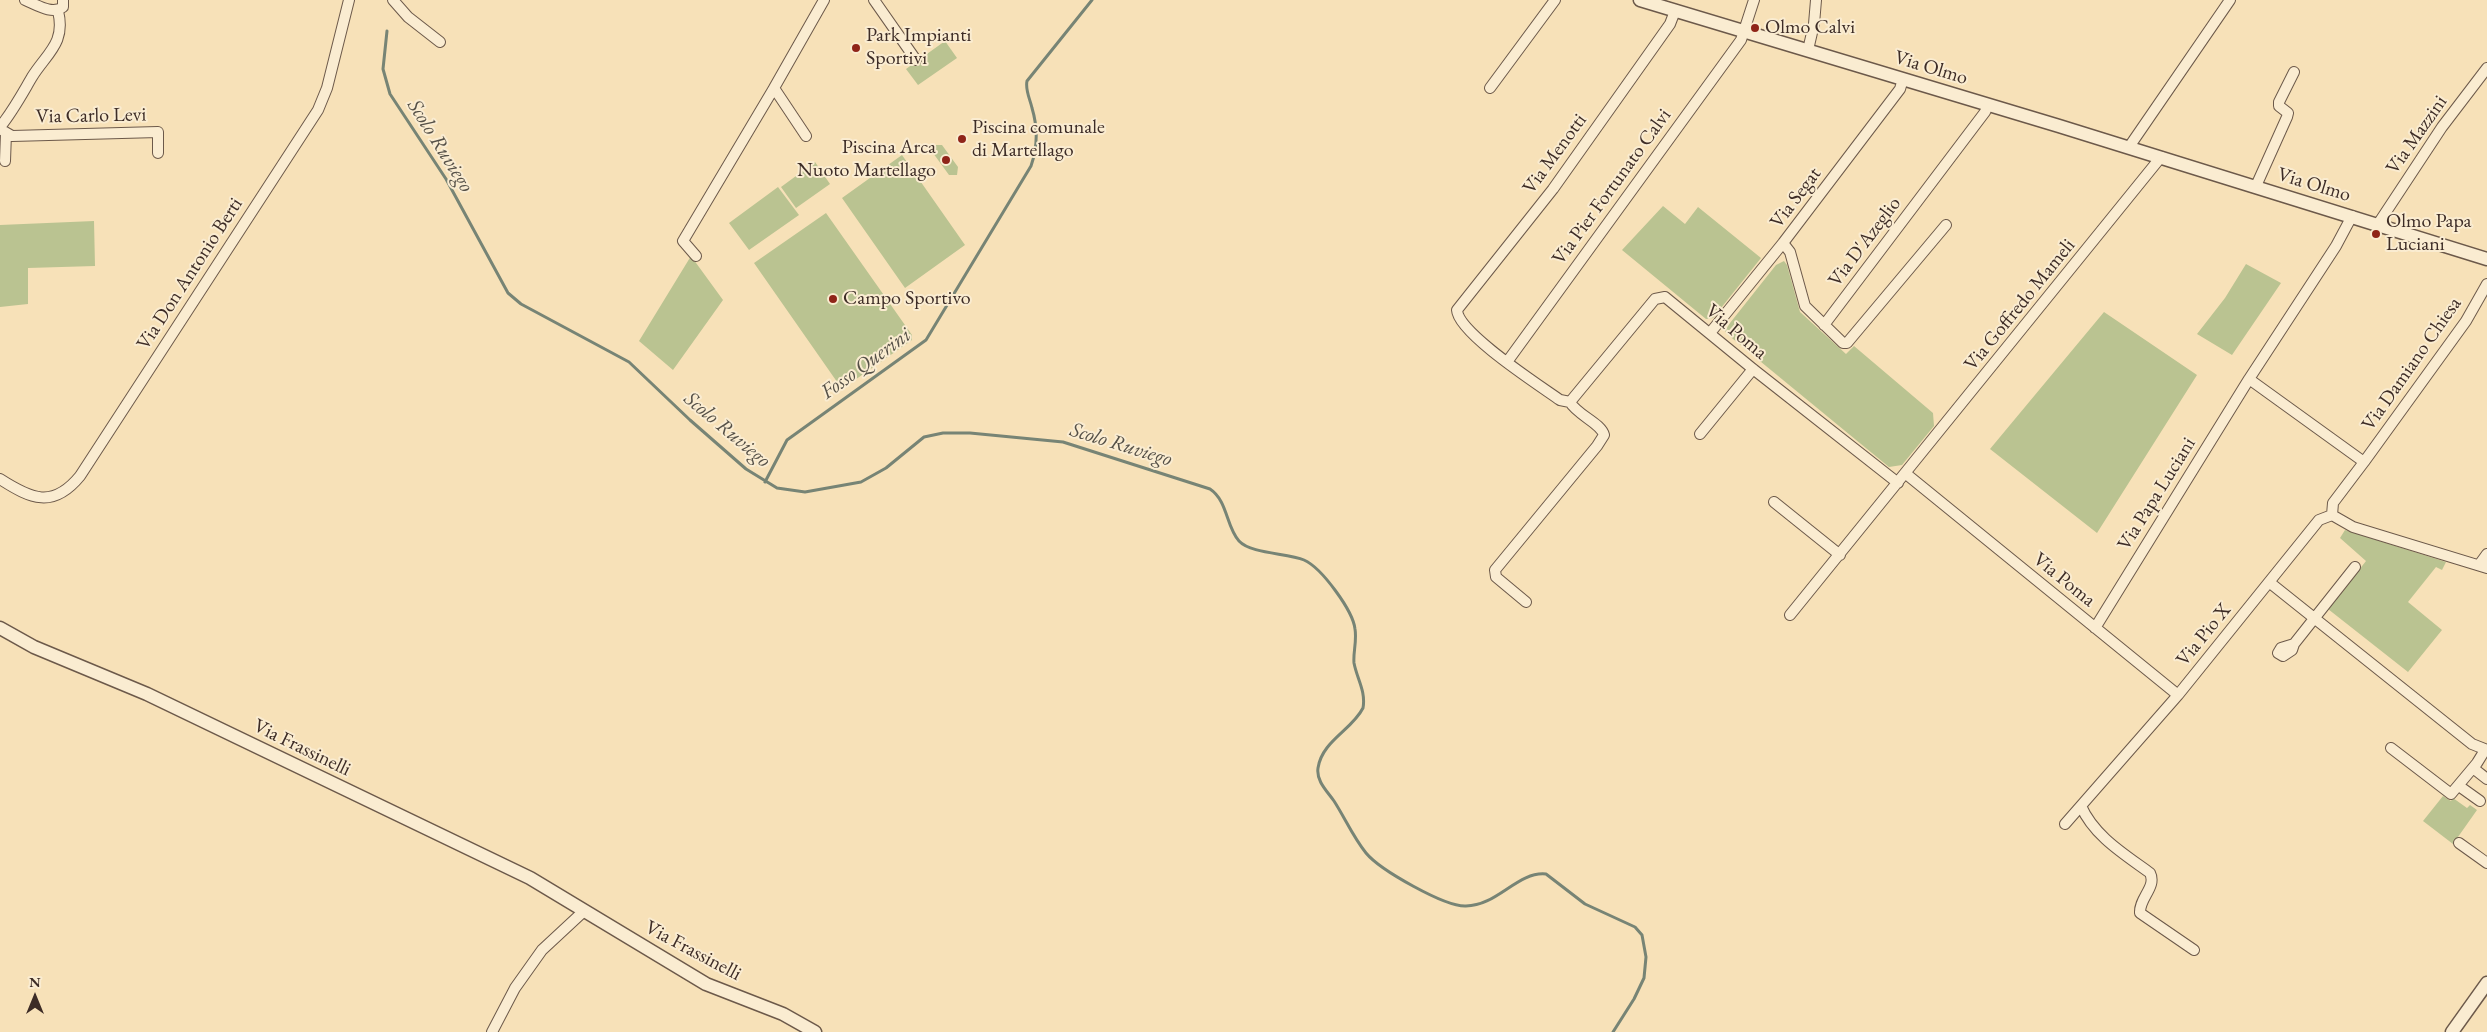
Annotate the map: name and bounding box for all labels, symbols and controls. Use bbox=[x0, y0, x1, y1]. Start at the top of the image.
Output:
place label: Olmo Calvi bbox=[1765, 16, 1855, 40]
marker: Olmo Calvi bbox=[1749, 22, 1761, 34]
place label: Park Impianti Sportivi bbox=[866, 24, 971, 71]
marker: Park Impianti Sportivi bbox=[850, 42, 862, 54]
street label: Via Olmo bbox=[1891, 45, 1971, 91]
street label: Via Mazzini bbox=[2381, 91, 2453, 179]
water label: Scolo Ruviego bbox=[401, 95, 479, 197]
street label: Via Carlo Levi bbox=[35, 103, 147, 129]
street label: Via Pier Fortunato Calvi bbox=[1547, 104, 1677, 270]
street label: Via Menotti bbox=[1518, 109, 1592, 199]
place label: Piscina comunale di Martellago bbox=[972, 116, 1105, 163]
marker: Piscina comunale di Martellago bbox=[956, 133, 968, 145]
place label: Piscina Arca Nuoto Martellago bbox=[797, 136, 936, 183]
marker: Piscina Arca Nuoto Martellago bbox=[940, 154, 952, 166]
street label: Via Olmo bbox=[2274, 162, 2354, 208]
street label: Via Segat bbox=[1765, 163, 1827, 233]
street label: Via D'Azeglio bbox=[1823, 192, 1907, 292]
street label: Via Don Antonio Berti bbox=[132, 193, 248, 355]
place label: Olmo Papa Luciani bbox=[2386, 210, 2471, 257]
marker: Olmo Papa Luciani bbox=[2370, 228, 2382, 240]
street label: Via Goffredo Mameli bbox=[1959, 234, 2081, 376]
place label: Campo Sportivo bbox=[843, 287, 971, 311]
marker: Campo Sportivo bbox=[827, 293, 839, 305]
street label: Via Damiano Chiesa bbox=[2357, 293, 2467, 435]
street label: Via Poma bbox=[1700, 299, 1772, 365]
water label: Fosso Querini bbox=[816, 323, 916, 405]
water label: Scolo Ruviego bbox=[679, 387, 775, 473]
water label: Scolo Ruviego bbox=[1067, 418, 1175, 472]
street label: Via Papa Luciani bbox=[2113, 433, 2201, 555]
street label: Via Poma bbox=[2028, 548, 2100, 612]
street label: Via Pio X bbox=[2171, 599, 2237, 671]
street label: Via Frassinelli bbox=[249, 714, 355, 782]
street label: Via Frassinelli bbox=[641, 916, 745, 986]
north arrow bbox=[10, 972, 60, 1022]
text: N bbox=[29, 973, 41, 991]

